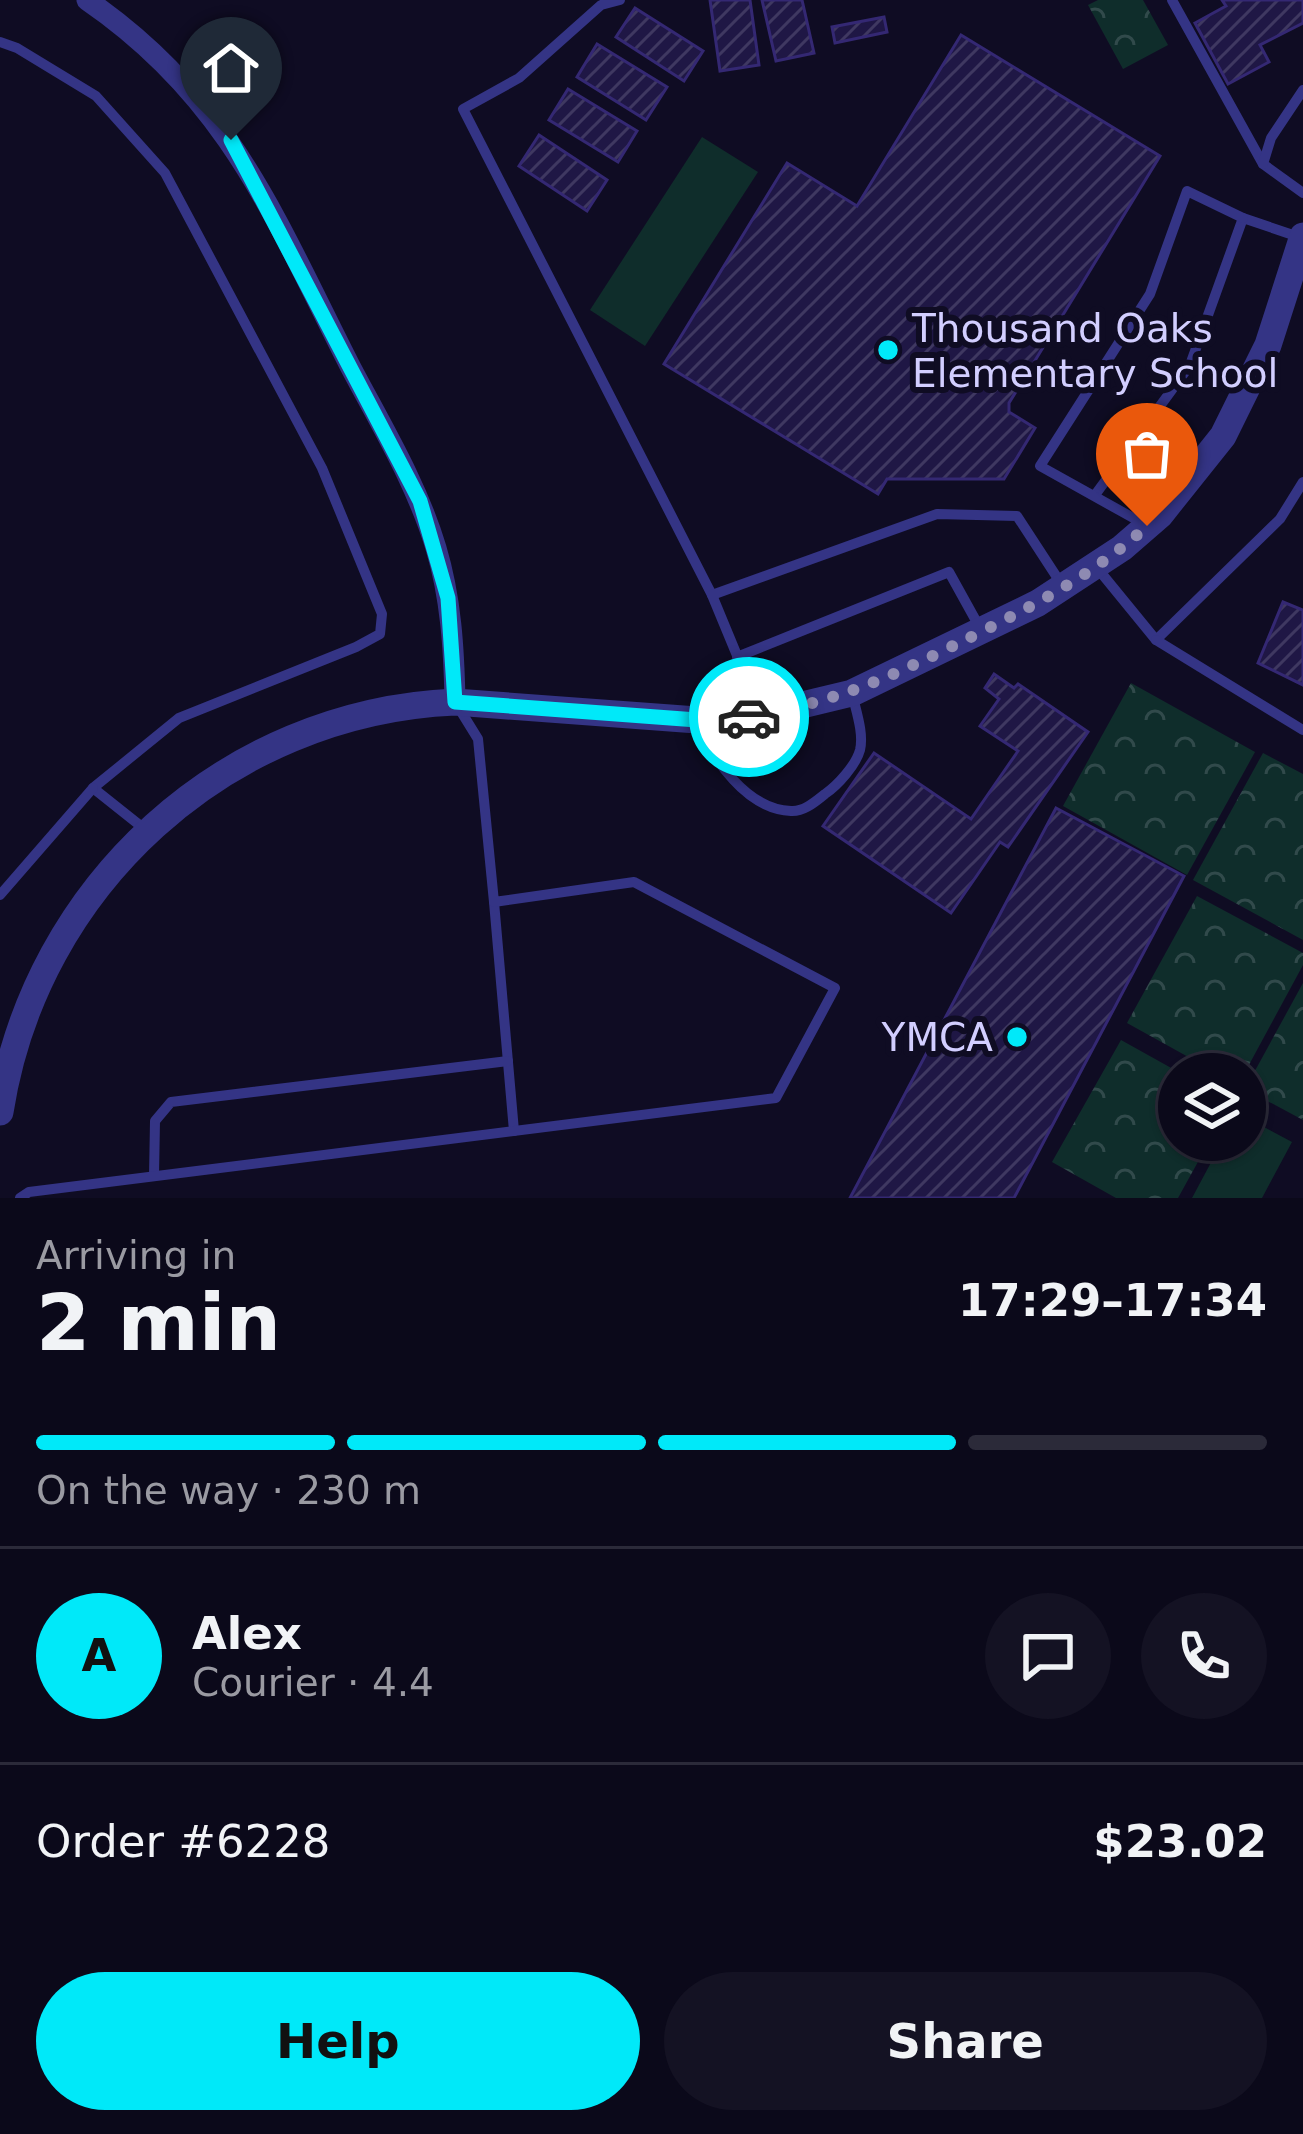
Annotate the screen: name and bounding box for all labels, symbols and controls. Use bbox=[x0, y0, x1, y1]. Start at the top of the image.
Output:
pin bbox=[180, 17, 282, 140]
icon: home bbox=[198, 35, 264, 101]
place label: Thousand Oaks Elementary School bbox=[911, 306, 1278, 396]
marker: Thousand Oaks Elementary School bbox=[875, 337, 901, 363]
pin bbox=[1096, 403, 1198, 526]
icon: bag bbox=[1114, 421, 1180, 487]
courier bbox=[689, 657, 809, 777]
icon: car bbox=[716, 684, 782, 750]
place label: YMCA bbox=[881, 1015, 993, 1060]
marker: YMCA bbox=[1004, 1024, 1030, 1050]
map controls bbox=[1158, 1053, 1266, 1161]
button: layers bbox=[1158, 1053, 1266, 1161]
text: Arriving in bbox=[36, 1233, 236, 1278]
text: 17:29–17:34 bbox=[958, 1274, 1267, 1327]
text: 2 min bbox=[36, 1278, 281, 1368]
text: On the way · 230 m bbox=[36, 1468, 421, 1513]
button: chat bbox=[985, 1593, 1111, 1719]
button: phone bbox=[1141, 1593, 1267, 1719]
text: Alex bbox=[192, 1607, 302, 1660]
text: A bbox=[82, 1629, 116, 1682]
text: Courier · 4.4 bbox=[192, 1660, 434, 1705]
text: Order #6228 bbox=[36, 1815, 330, 1868]
text: $23.02 bbox=[1093, 1815, 1267, 1868]
button: Help bbox=[36, 1972, 640, 2110]
button: Share bbox=[664, 1972, 1267, 2110]

